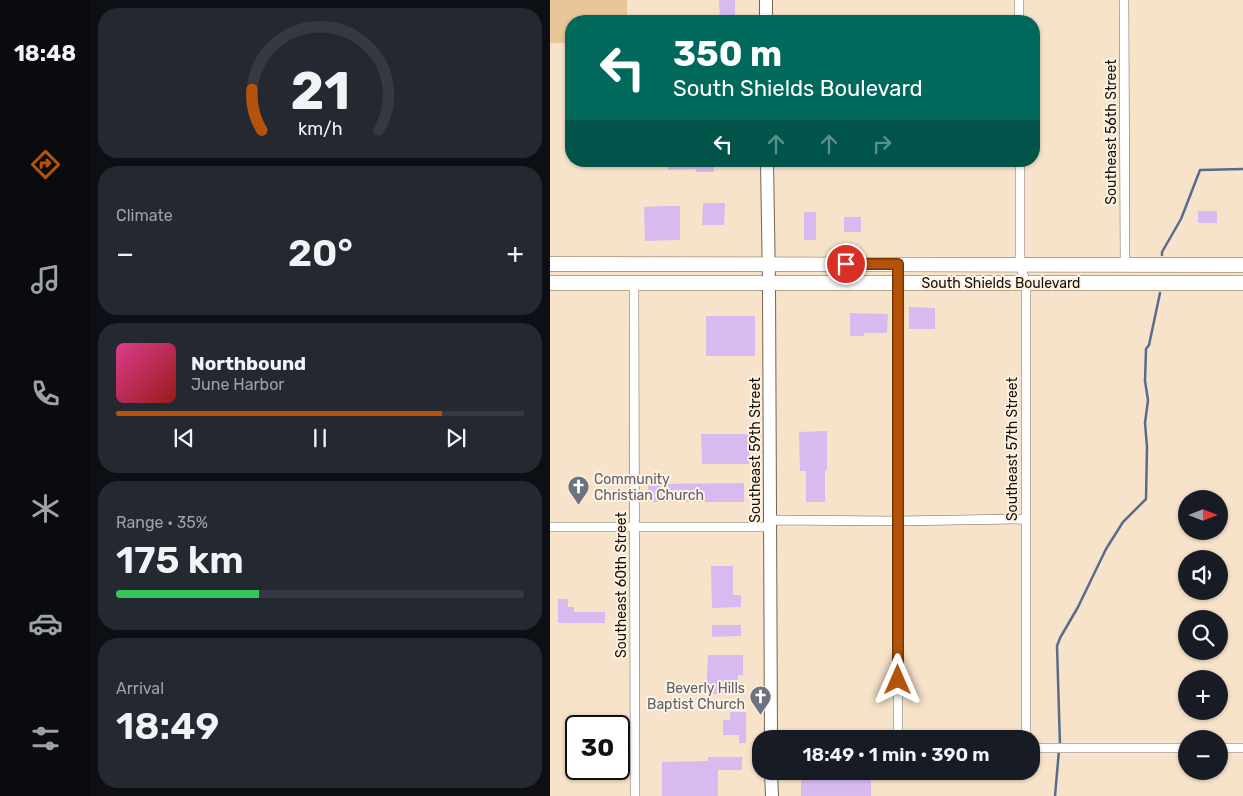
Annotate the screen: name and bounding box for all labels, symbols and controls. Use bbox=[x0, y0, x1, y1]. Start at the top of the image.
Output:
text: 350 m bbox=[673, 33, 782, 75]
icon: left bbox=[590, 35, 655, 100]
text: 18:48 bbox=[14, 40, 76, 67]
street label: Southeast 56th Street bbox=[1103, 59, 1120, 205]
text: 21 bbox=[290, 60, 350, 122]
text: South Shields Boulevard bbox=[673, 75, 923, 102]
text: km/h bbox=[298, 118, 342, 139]
icon: left bbox=[709, 130, 737, 158]
icon: ahead bbox=[762, 130, 790, 158]
icon: ahead bbox=[815, 130, 843, 158]
icon: right bbox=[868, 130, 896, 158]
icon: directions bbox=[28, 147, 63, 182]
text: Climate bbox=[116, 206, 173, 225]
text: 20° bbox=[288, 230, 353, 276]
text: − bbox=[116, 237, 134, 270]
text: + bbox=[507, 237, 524, 270]
pin bbox=[825, 243, 867, 285]
icon: arrive bbox=[832, 250, 860, 278]
icon: music bbox=[28, 262, 63, 297]
street label: South Shields Boulevard bbox=[922, 275, 1080, 292]
text: Northbound bbox=[191, 352, 306, 375]
text: June Harbor bbox=[191, 375, 284, 394]
icon: phone bbox=[28, 376, 63, 411]
street label: Southeast 57th Street bbox=[1004, 376, 1021, 521]
street label: Southeast 59th Street bbox=[747, 377, 764, 523]
icon: previous bbox=[170, 424, 198, 452]
icon: pause bbox=[306, 424, 334, 452]
icon: next bbox=[442, 424, 470, 452]
place label: Community Christian Church bbox=[594, 471, 704, 504]
church icon: Community Christian Church bbox=[566, 475, 590, 506]
north arrow bbox=[1178, 490, 1228, 540]
map controls bbox=[1178, 490, 1228, 780]
icon: climate bbox=[28, 491, 63, 526]
street label: Southeast 60th Street bbox=[613, 511, 630, 658]
text: Range · 35% bbox=[116, 513, 208, 532]
text: 175 km bbox=[116, 537, 244, 583]
button: sound bbox=[1178, 550, 1228, 600]
icon: car bbox=[28, 606, 63, 641]
button: search bbox=[1178, 610, 1228, 660]
position arrow bbox=[871, 653, 923, 705]
button: + bbox=[1178, 670, 1228, 720]
text: Arrival bbox=[116, 679, 164, 698]
place label: Beverly Hills Baptist Church bbox=[647, 680, 745, 713]
church icon: Beverly Hills Baptist Church bbox=[749, 684, 773, 715]
text: 18:49 bbox=[116, 703, 219, 749]
speed limit sign: 30 bbox=[565, 715, 630, 780]
icon: filters bbox=[28, 721, 63, 756]
button: − bbox=[1178, 730, 1228, 780]
text: 18:49 · 1 min · 390 m bbox=[802, 743, 990, 766]

